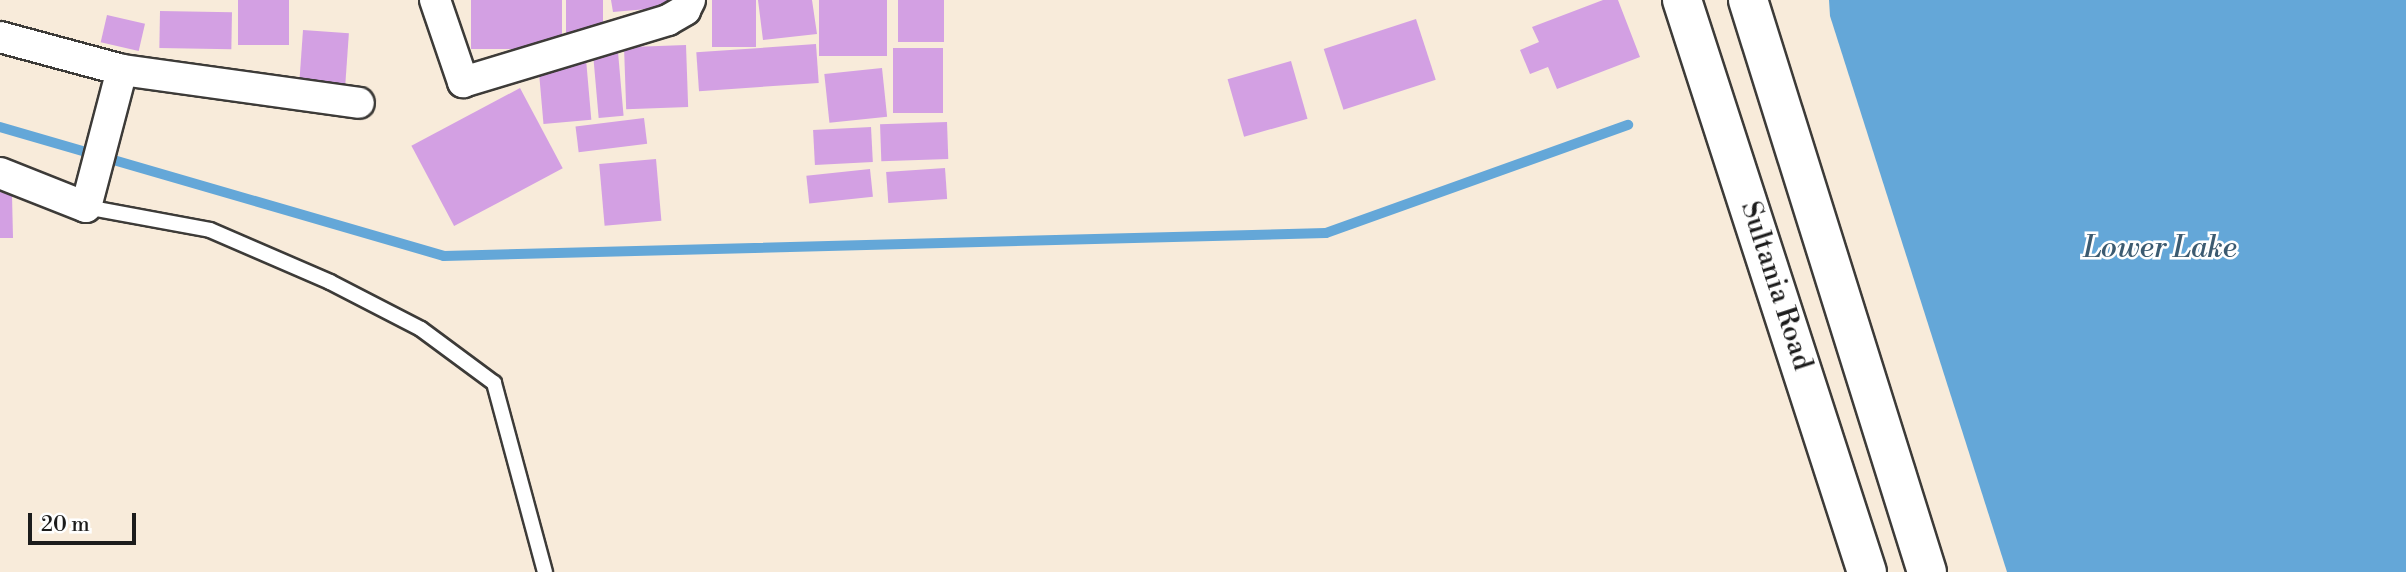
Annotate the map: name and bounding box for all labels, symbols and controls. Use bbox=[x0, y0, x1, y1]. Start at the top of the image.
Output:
street label: Sultania Road bbox=[1733, 197, 1819, 375]
water label: Lower Lake bbox=[2083, 230, 2237, 266]
scale bar bbox=[32, 498, 140, 542]
text: 20 m bbox=[41, 512, 90, 538]

